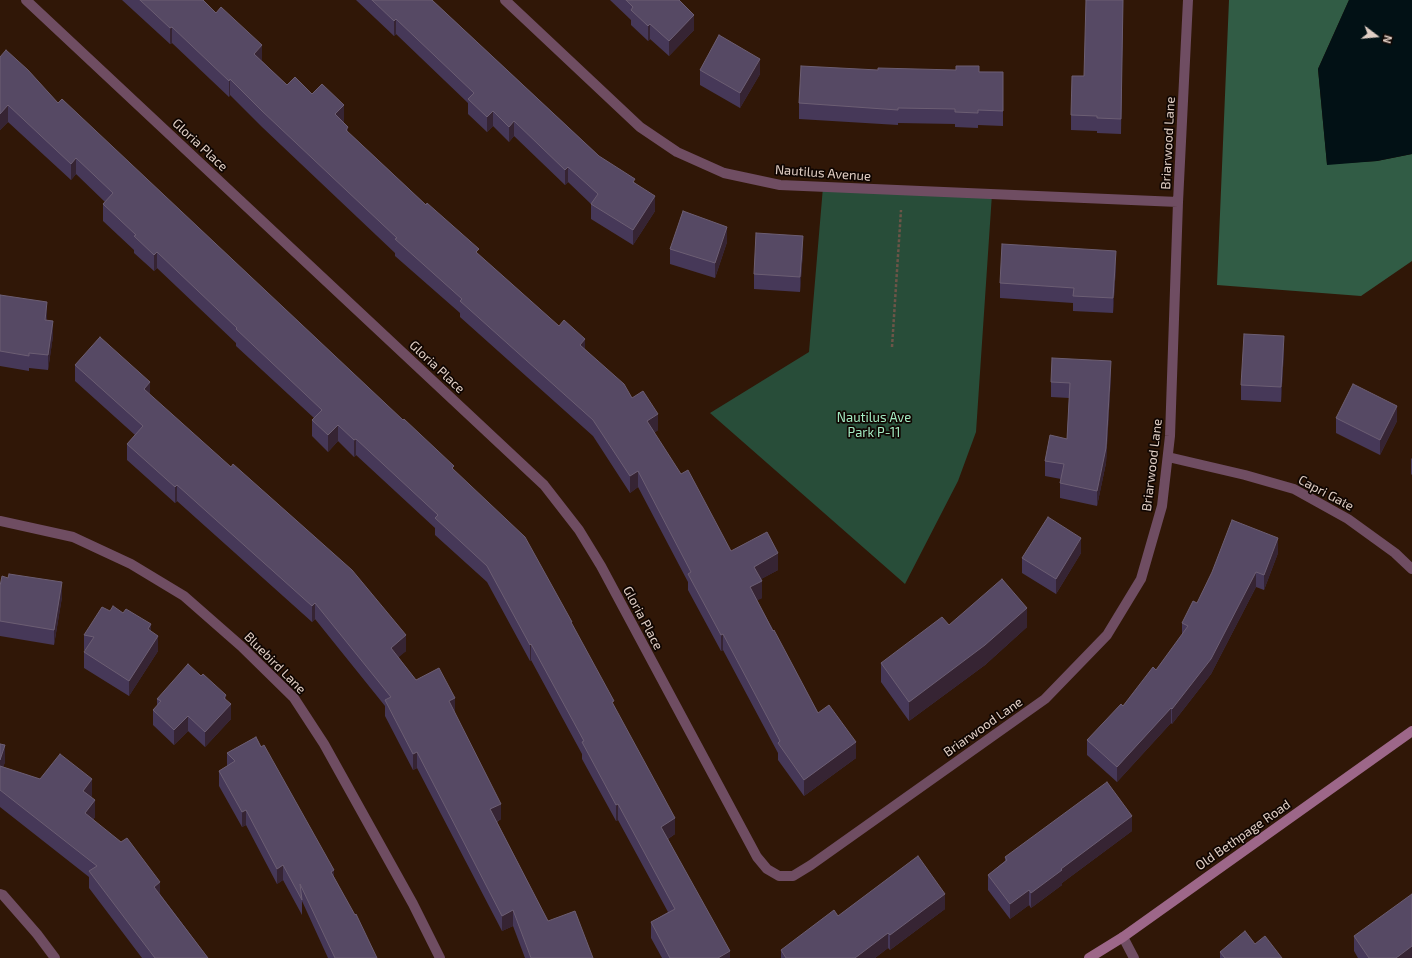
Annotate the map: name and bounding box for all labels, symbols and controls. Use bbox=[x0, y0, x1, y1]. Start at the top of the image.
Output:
north arrow bbox=[1356, 16, 1396, 56]
text: N bbox=[1381, 34, 1395, 45]
street label: Briarwood Lane bbox=[1158, 96, 1178, 190]
street label: Gloria Place bbox=[169, 115, 231, 175]
street label: Nautilus Avenue bbox=[774, 162, 872, 184]
street label: Gloria Place bbox=[406, 337, 468, 397]
park label: Nautilus Ave Park P-11 bbox=[837, 410, 911, 441]
street label: Briarwood Lane bbox=[1139, 418, 1165, 512]
street label: Capri Gate bbox=[1296, 472, 1356, 514]
street label: Gloria Place bbox=[620, 584, 666, 652]
street label: Bluebird Lane bbox=[241, 629, 309, 697]
street label: Briarwood Lane bbox=[940, 694, 1026, 760]
street label: Old Bethpage Road bbox=[1193, 796, 1293, 874]

